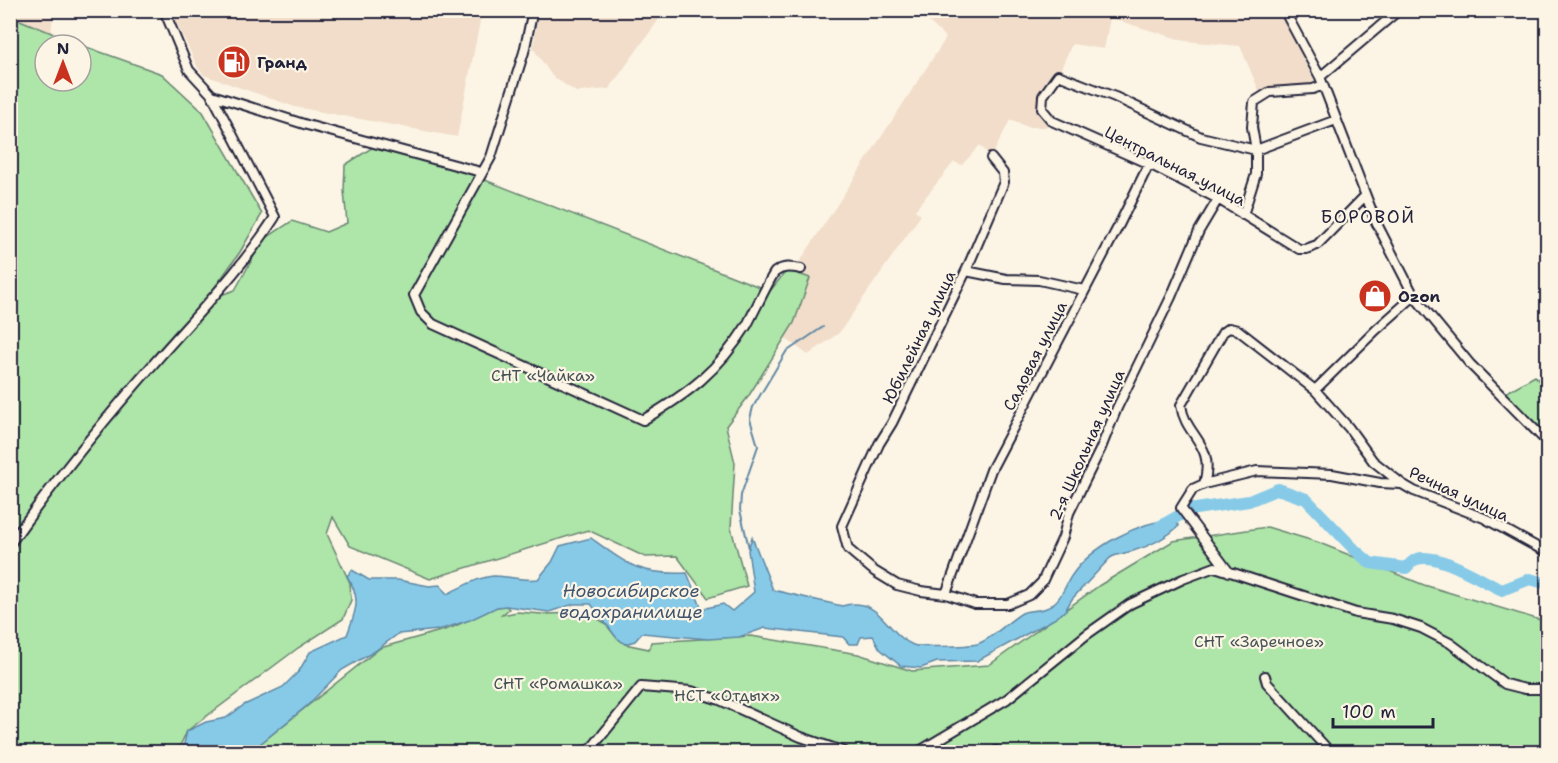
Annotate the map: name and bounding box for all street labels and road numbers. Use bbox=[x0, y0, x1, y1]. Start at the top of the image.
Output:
street label: Центральная улица bbox=[1101, 121, 1249, 211]
street label: Юбилейная улица bbox=[878, 267, 960, 407]
street label: Садовая улица bbox=[998, 298, 1072, 414]
street label: 2-я Школьная улица bbox=[1044, 366, 1130, 524]
street label: Речная улица bbox=[1406, 462, 1512, 526]

